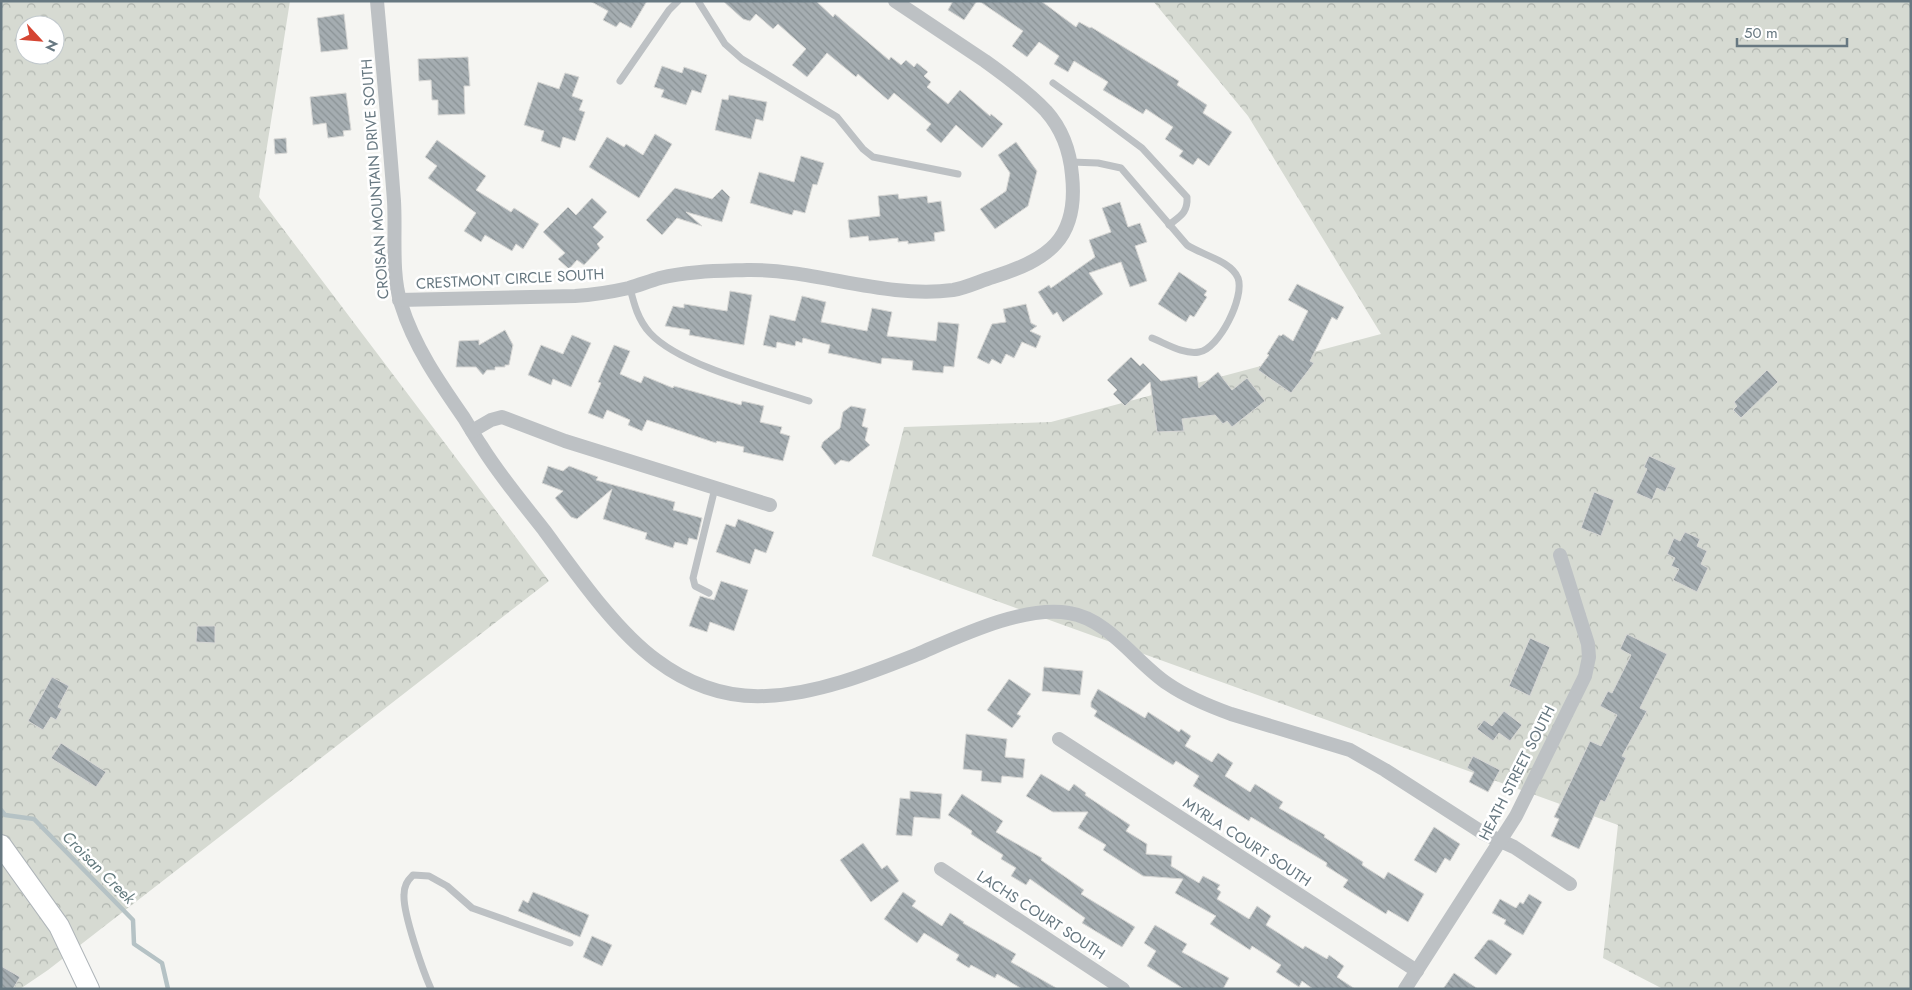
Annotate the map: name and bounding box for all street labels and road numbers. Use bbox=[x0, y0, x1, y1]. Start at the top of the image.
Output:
street label: CROISAN MOUNTAIN DRIVE SOUTH bbox=[356, 58, 394, 300]
street label: CRESTMONT CIRCLE SOUTH bbox=[415, 263, 605, 295]
street label: HEATH STREET SOUTH bbox=[1473, 702, 1561, 844]
street label: MYRLA COURT SOUTH bbox=[1178, 792, 1316, 892]
street label: LACHS COURT SOUTH bbox=[973, 865, 1109, 965]

